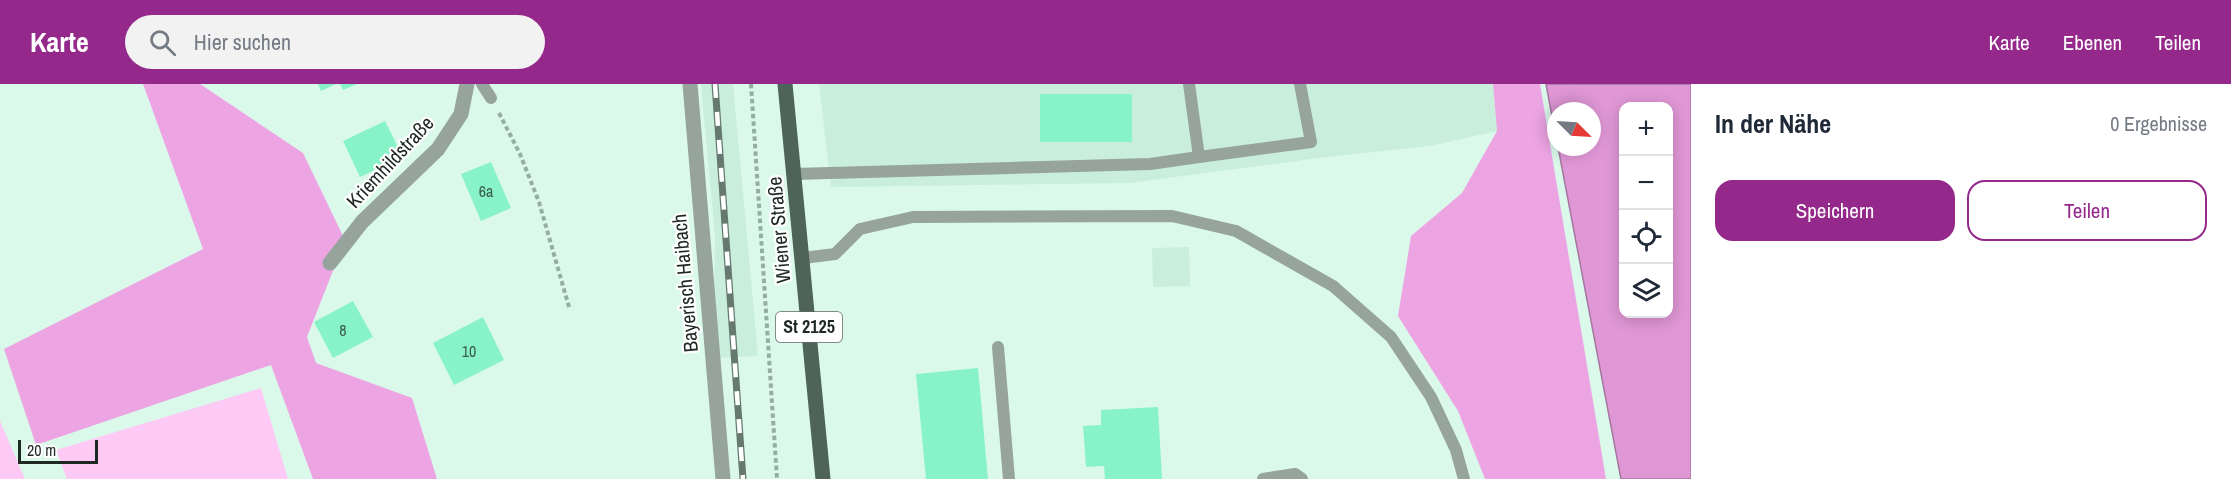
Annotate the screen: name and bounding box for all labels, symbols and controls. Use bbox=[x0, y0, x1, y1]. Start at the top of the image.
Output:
search box bbox=[125, 15, 545, 69]
text: Karte bbox=[30, 23, 89, 61]
icon: search bbox=[146, 26, 179, 59]
text: Hier suchen bbox=[194, 27, 291, 57]
text: Karte bbox=[1989, 28, 2030, 57]
text: Ebenen bbox=[2063, 28, 2122, 57]
text: Teilen bbox=[2155, 28, 2201, 57]
north arrow bbox=[1547, 102, 1601, 156]
map controls bbox=[1619, 102, 1673, 318]
button: + bbox=[1619, 102, 1673, 156]
text: In der Nähe bbox=[1715, 106, 1831, 141]
street label: Kriemhildstraße bbox=[340, 110, 439, 214]
text: 0 Ergebnisse bbox=[2110, 110, 2207, 137]
button: − bbox=[1619, 156, 1673, 210]
street label: Wiener Straße bbox=[760, 176, 797, 284]
house number: 6a bbox=[479, 180, 494, 202]
button: Speichern bbox=[1715, 180, 1955, 241]
button: Teilen bbox=[1967, 180, 2207, 241]
button: locate bbox=[1619, 210, 1673, 264]
street label: Bayerisch Haibach bbox=[665, 213, 704, 353]
button: layers bbox=[1619, 264, 1673, 318]
road number: St 2125 bbox=[776, 312, 842, 342]
house number: 8 bbox=[339, 319, 347, 341]
house number: 10 bbox=[462, 340, 476, 362]
scale bar bbox=[18, 437, 98, 464]
text: 20 m bbox=[27, 439, 56, 461]

